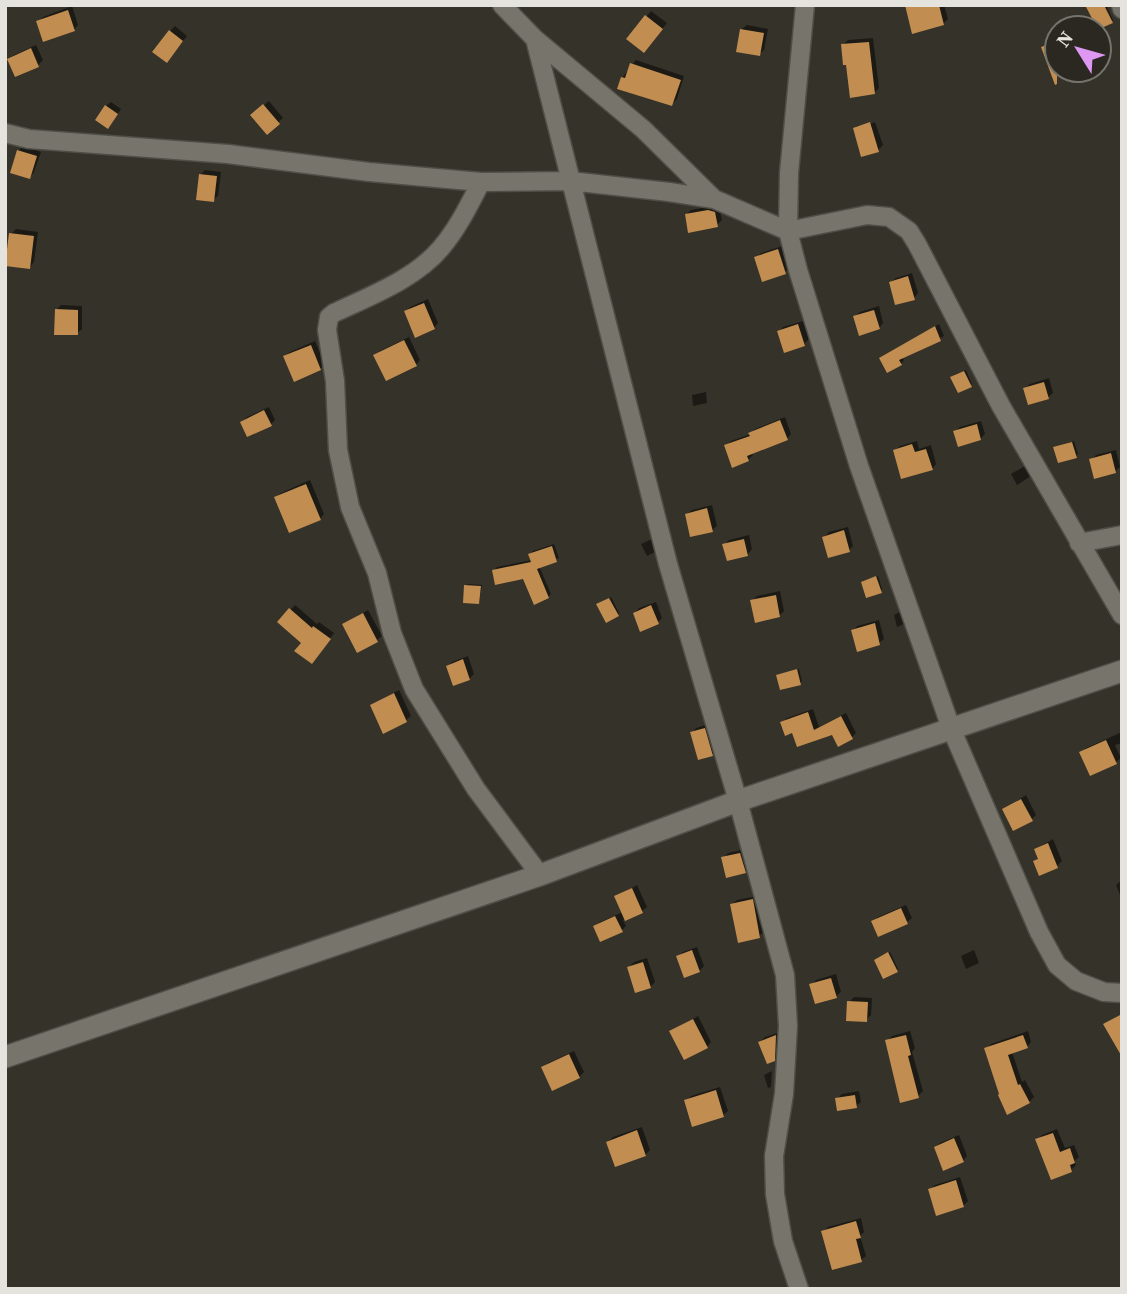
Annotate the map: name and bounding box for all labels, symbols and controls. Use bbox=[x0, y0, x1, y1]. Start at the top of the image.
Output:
north arrow bbox=[1043, 14, 1113, 84]
text: N bbox=[1050, 25, 1079, 52]

